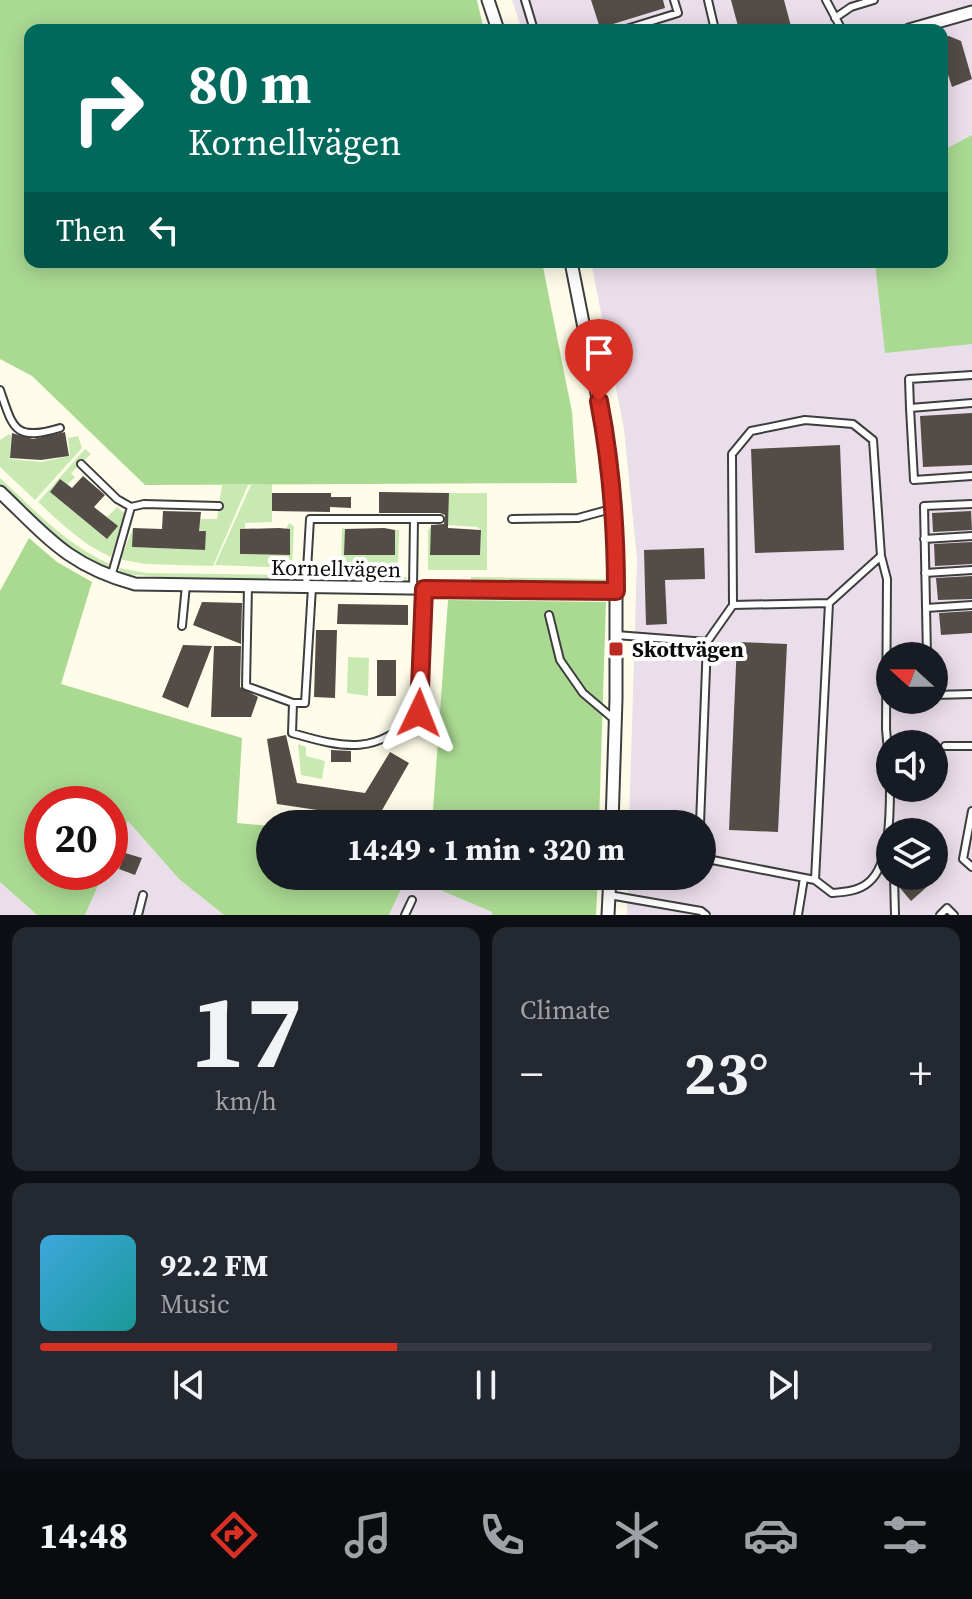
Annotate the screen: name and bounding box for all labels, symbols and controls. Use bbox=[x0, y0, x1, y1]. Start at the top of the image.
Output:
text: 80 m bbox=[188, 45, 311, 122]
icon: right bbox=[56, 56, 160, 160]
text: Kornellvägen bbox=[188, 118, 401, 167]
icon: left bbox=[142, 208, 186, 252]
text: Then bbox=[56, 210, 126, 251]
pin bbox=[565, 319, 633, 401]
icon: arrive bbox=[577, 331, 621, 375]
street label: Kornellvägen bbox=[271, 552, 401, 584]
place label: Skottvägen bbox=[632, 634, 744, 664]
marker: Skottvägen bbox=[607, 640, 625, 658]
north arrow bbox=[876, 642, 948, 714]
map controls bbox=[876, 642, 948, 890]
position arrow bbox=[377, 671, 461, 755]
button: sound bbox=[876, 730, 948, 802]
speed limit sign: 20 bbox=[24, 786, 128, 890]
button: layers bbox=[876, 818, 948, 890]
text: 14:49 · 1 min · 320 m bbox=[347, 829, 625, 870]
text: 17 bbox=[190, 959, 302, 1102]
text: Climate bbox=[520, 992, 610, 1028]
text: 23° bbox=[684, 1032, 768, 1114]
text: − bbox=[520, 1043, 543, 1104]
text: + bbox=[909, 1043, 932, 1104]
text: km/h bbox=[215, 1083, 277, 1119]
text: 92.2 FM bbox=[160, 1245, 268, 1286]
text: Music bbox=[160, 1286, 230, 1322]
icon: previous bbox=[167, 1363, 211, 1407]
icon: pause bbox=[464, 1363, 508, 1407]
icon: next bbox=[761, 1363, 805, 1407]
icon: directions bbox=[206, 1507, 262, 1563]
icon: music bbox=[340, 1507, 396, 1563]
icon: phone bbox=[474, 1507, 530, 1563]
icon: climate bbox=[609, 1507, 665, 1563]
icon: car bbox=[743, 1507, 799, 1563]
icon: filters bbox=[877, 1507, 933, 1563]
text: 14:48 bbox=[39, 1511, 128, 1560]

